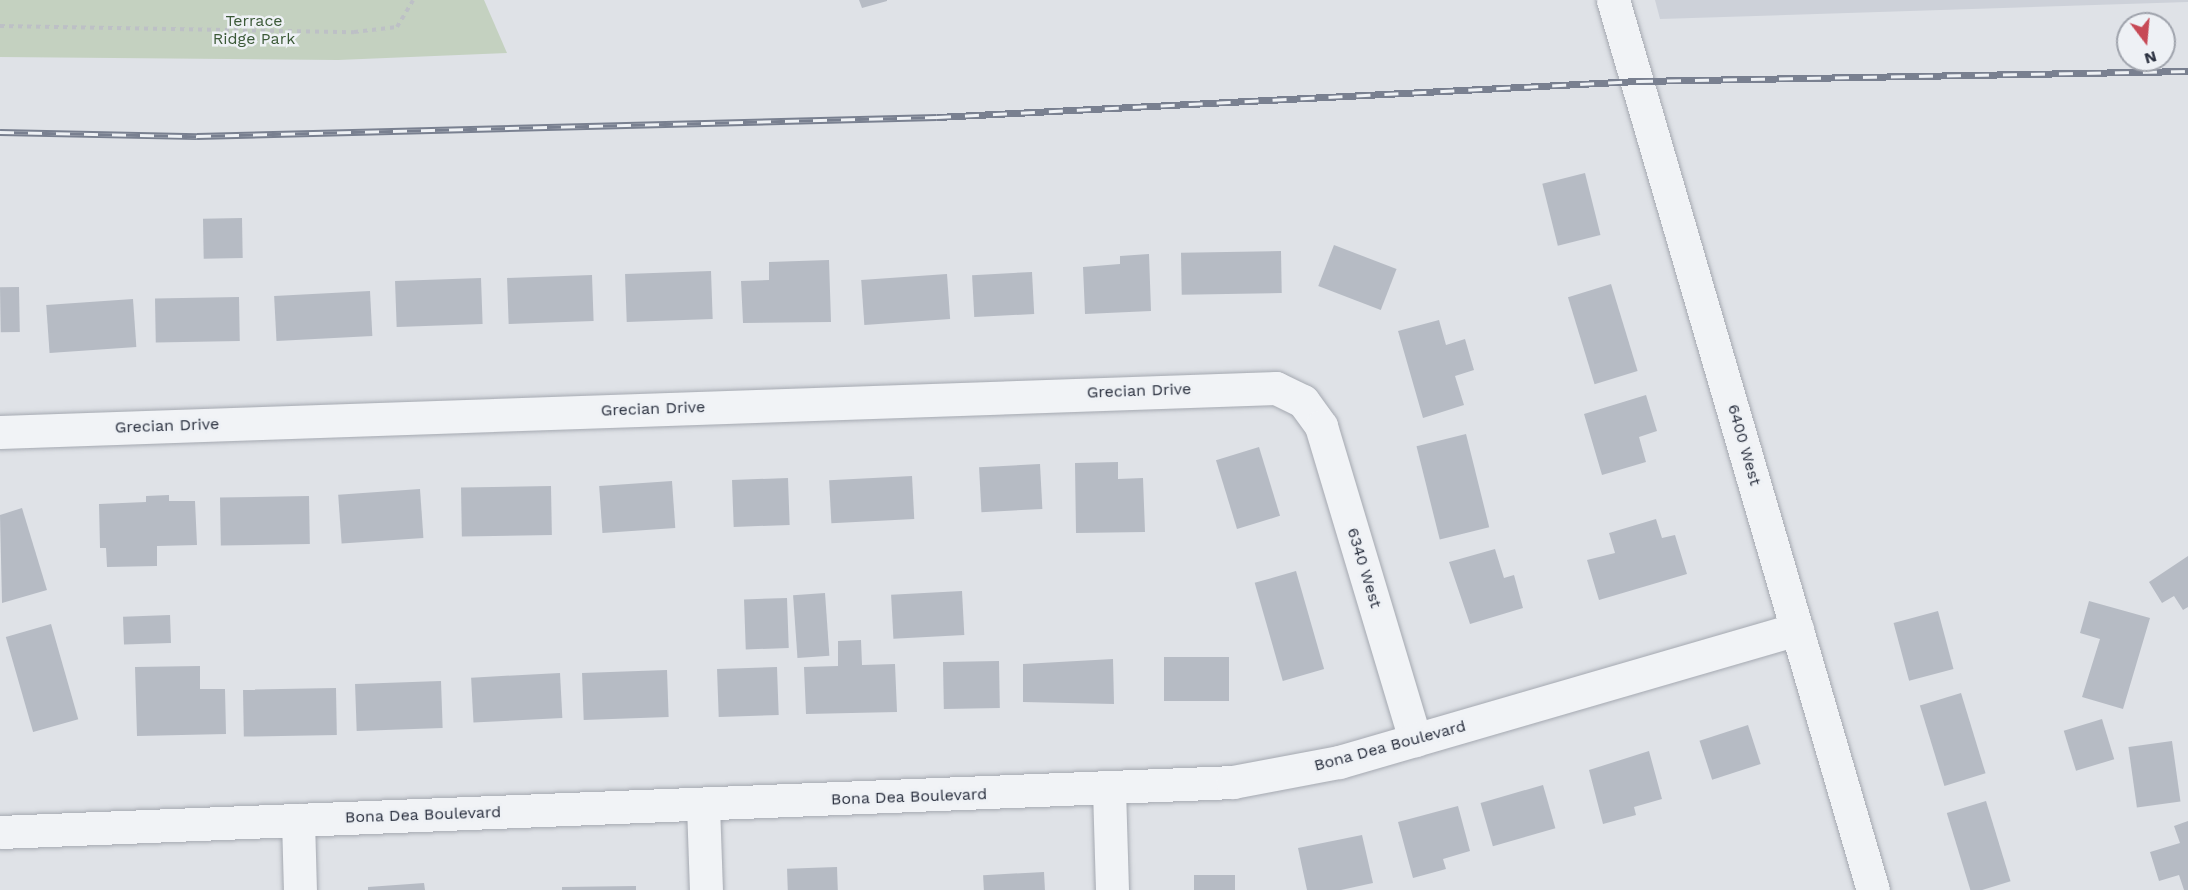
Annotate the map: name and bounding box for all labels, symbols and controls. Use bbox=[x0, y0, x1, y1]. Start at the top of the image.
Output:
park label: Terrace Ridge Park bbox=[213, 11, 295, 49]
north arrow bbox=[2116, 12, 2176, 72]
text: N bbox=[2142, 47, 2159, 69]
street label: Grecian Drive bbox=[1086, 380, 1192, 402]
street label: Grecian Drive bbox=[600, 398, 706, 420]
street label: 6400 West bbox=[1723, 402, 1765, 488]
street label: Grecian Drive bbox=[114, 415, 220, 437]
street label: 6340 West bbox=[1343, 525, 1385, 611]
street label: Bona Dea Boulevard bbox=[1312, 716, 1468, 776]
street label: Bona Dea Boulevard bbox=[830, 785, 988, 809]
street label: Bona Dea Boulevard bbox=[344, 803, 502, 827]

